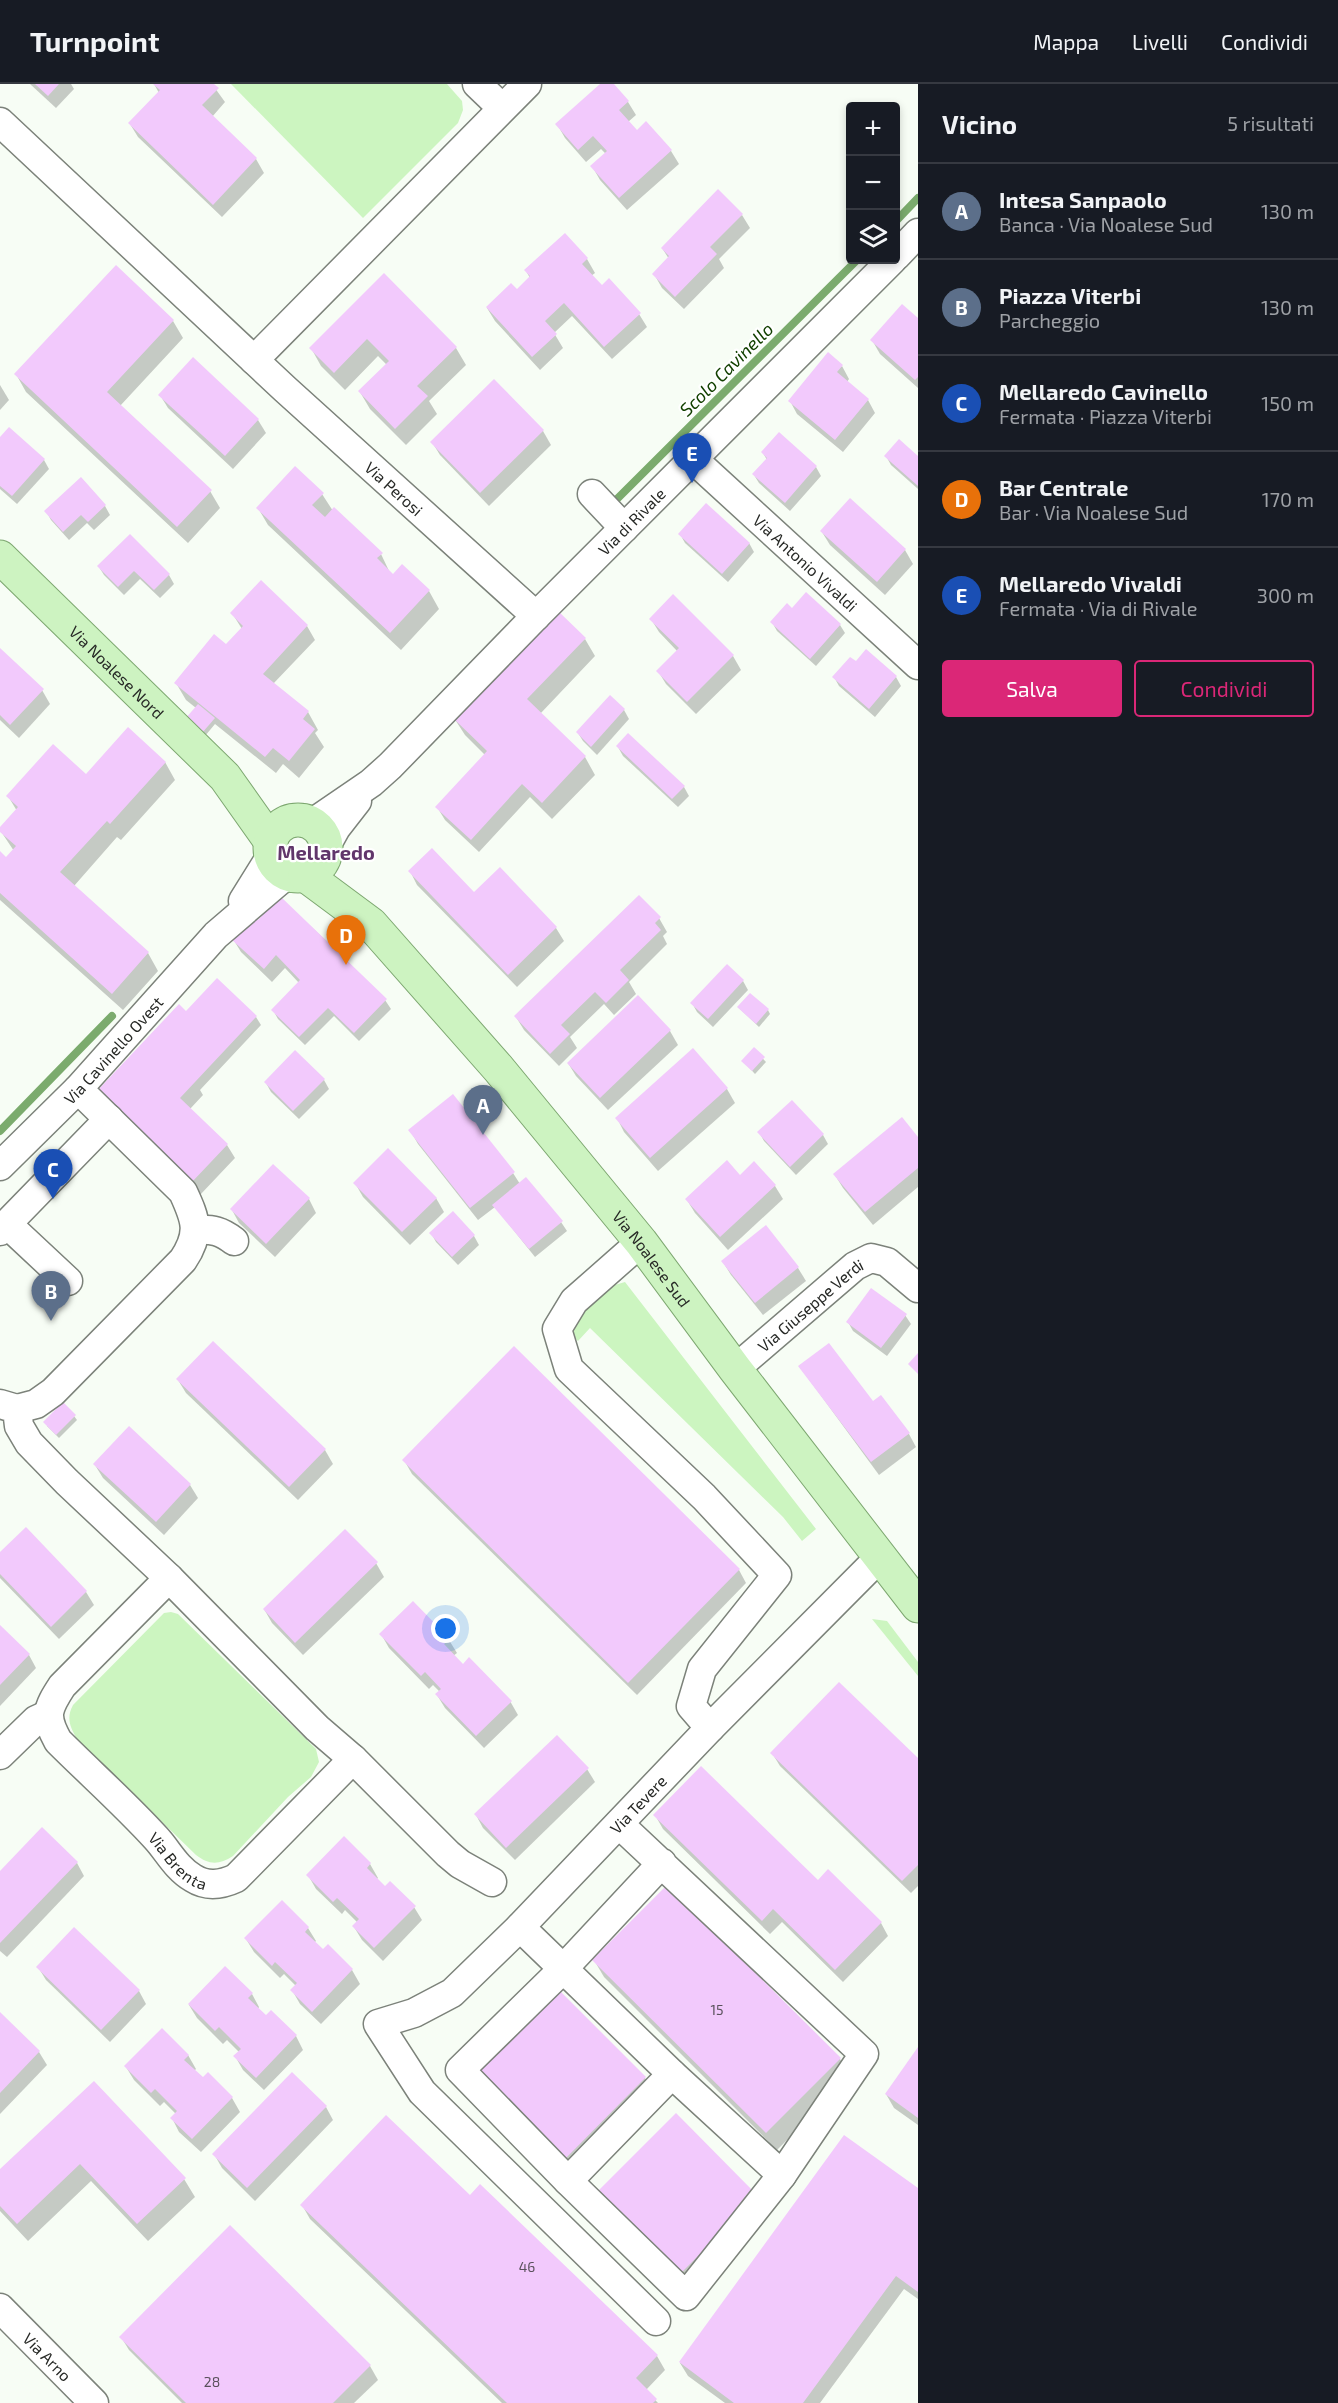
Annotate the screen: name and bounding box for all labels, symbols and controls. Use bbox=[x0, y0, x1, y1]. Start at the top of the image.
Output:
text: Turnpoint bbox=[30, 24, 159, 58]
text: Mappa bbox=[1033, 29, 1099, 54]
text: Livelli bbox=[1132, 29, 1188, 54]
text: Condividi bbox=[1221, 29, 1308, 54]
map controls bbox=[846, 102, 900, 264]
button: + bbox=[846, 102, 900, 156]
text: Vicino bbox=[942, 108, 1017, 139]
text: 5 risultati bbox=[1227, 111, 1314, 135]
button: − bbox=[846, 156, 900, 210]
text: Intesa Sanpaolo bbox=[999, 186, 1167, 212]
text: A bbox=[955, 199, 968, 223]
text: 130 m bbox=[1261, 199, 1314, 223]
button: layers bbox=[846, 210, 900, 264]
text: Banca · Via Noalese Sud bbox=[999, 212, 1213, 236]
text: Piazza Viterbi bbox=[999, 282, 1141, 308]
text: B bbox=[955, 295, 968, 319]
text: 130 m bbox=[1261, 295, 1314, 319]
text: Parcheggio bbox=[999, 308, 1100, 332]
water label: Scolo Cavinello bbox=[675, 318, 777, 420]
text: Mellaredo Cavinello bbox=[999, 378, 1208, 404]
text: C bbox=[956, 391, 967, 415]
text: 150 m bbox=[1261, 391, 1314, 415]
text: Fermata · Piazza Viterbi bbox=[999, 404, 1212, 428]
pin: E bbox=[672, 434, 712, 483]
street label: Via Perosi bbox=[361, 457, 427, 519]
text: Bar Centrale bbox=[999, 474, 1128, 500]
street label: Via di Rivale bbox=[594, 483, 669, 558]
text: D bbox=[955, 487, 968, 511]
text: 170 m bbox=[1262, 487, 1314, 511]
text: Bar · Via Noalese Sud bbox=[999, 500, 1188, 524]
street label: Via Antonio Vivaldi bbox=[750, 510, 862, 615]
text: Mellaredo Vivaldi bbox=[999, 570, 1182, 596]
text: E bbox=[956, 583, 967, 607]
text: 300 m bbox=[1257, 583, 1314, 607]
text: Fermata · Via di Rivale bbox=[999, 596, 1197, 620]
street label: Via Noalese Nord bbox=[66, 621, 169, 722]
button: Salva bbox=[942, 660, 1122, 717]
button: Condividi bbox=[1134, 660, 1314, 717]
district label: Mellaredo bbox=[277, 840, 375, 864]
pin: D bbox=[326, 916, 366, 965]
street label: Via Cavinello Ovest bbox=[59, 992, 166, 1108]
pin: A bbox=[464, 1086, 502, 1135]
pin: C bbox=[34, 1150, 72, 1199]
street label: Via Noalese Sud bbox=[609, 1206, 695, 1310]
street label: Via Giuseppe Verdi bbox=[753, 1254, 866, 1355]
pin: B bbox=[32, 1272, 70, 1321]
your location bbox=[431, 1614, 460, 1643]
street label: Via Tevere bbox=[605, 1771, 670, 1837]
street label: Via Brenta bbox=[145, 1828, 209, 1893]
house number: 15 bbox=[710, 2001, 724, 2018]
house number: 46 bbox=[519, 2258, 535, 2275]
street label: Via Arno bbox=[20, 2328, 76, 2385]
house number: 28 bbox=[204, 2373, 220, 2390]

